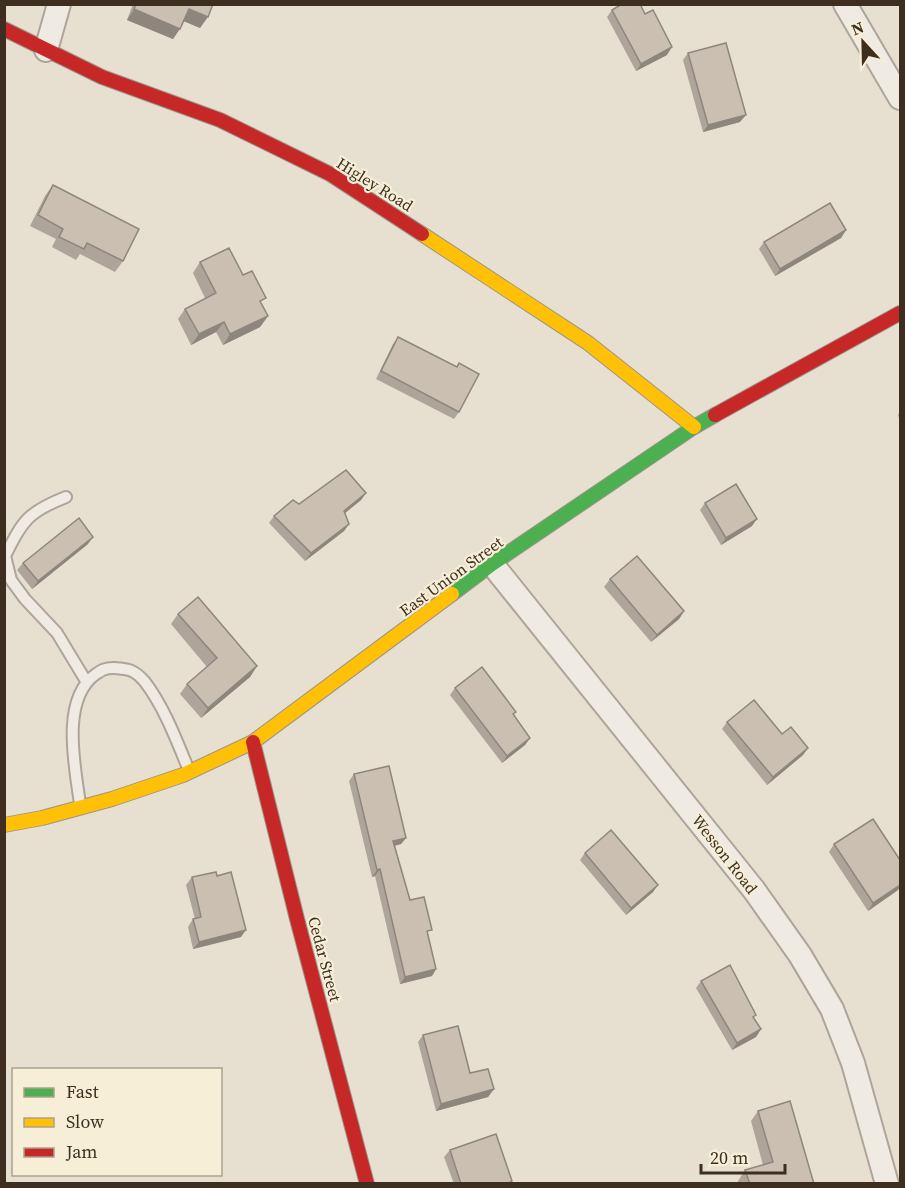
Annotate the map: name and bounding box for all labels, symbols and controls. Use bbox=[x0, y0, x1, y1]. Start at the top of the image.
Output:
north arrow bbox=[833, 12, 893, 72]
text: N bbox=[848, 16, 867, 40]
street label: Higley Road bbox=[333, 152, 417, 216]
street label: East Union Street bbox=[395, 531, 508, 621]
street label: Wesson Road bbox=[687, 810, 763, 898]
street label: Cedar Street bbox=[303, 914, 347, 1005]
legend bbox=[12, 1068, 222, 1176]
text: Fast bbox=[66, 1079, 99, 1104]
text: Slow bbox=[66, 1109, 104, 1134]
scale bar bbox=[701, 1137, 785, 1175]
text: Jam bbox=[65, 1139, 98, 1164]
text: 20 m bbox=[710, 1145, 748, 1170]

